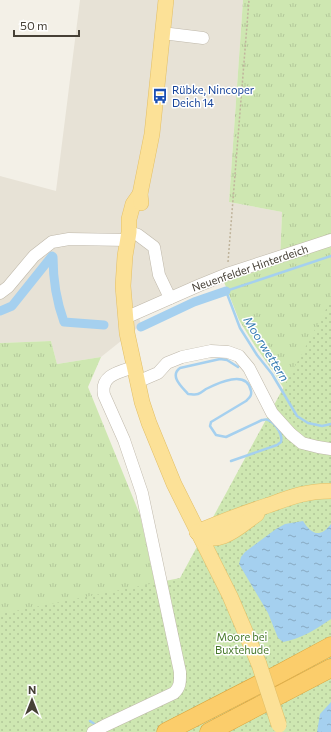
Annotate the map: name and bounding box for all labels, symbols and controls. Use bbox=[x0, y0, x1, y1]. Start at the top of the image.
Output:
scale bar bbox=[14, 12, 79, 38]
text: 50 m bbox=[20, 18, 48, 32]
place label: Rübke, Nincoper Deich 14 bbox=[172, 83, 255, 109]
bus stop icon: Rübke, Nincoper Deich 14 bbox=[151, 87, 169, 105]
street label: Neuenfelder Hinterdeich bbox=[190, 241, 310, 294]
water label: Moorwettern bbox=[241, 313, 292, 384]
park label: Moore bei Buxtehude bbox=[215, 630, 269, 656]
north arrow bbox=[12, 680, 52, 720]
text: N bbox=[28, 683, 36, 696]

